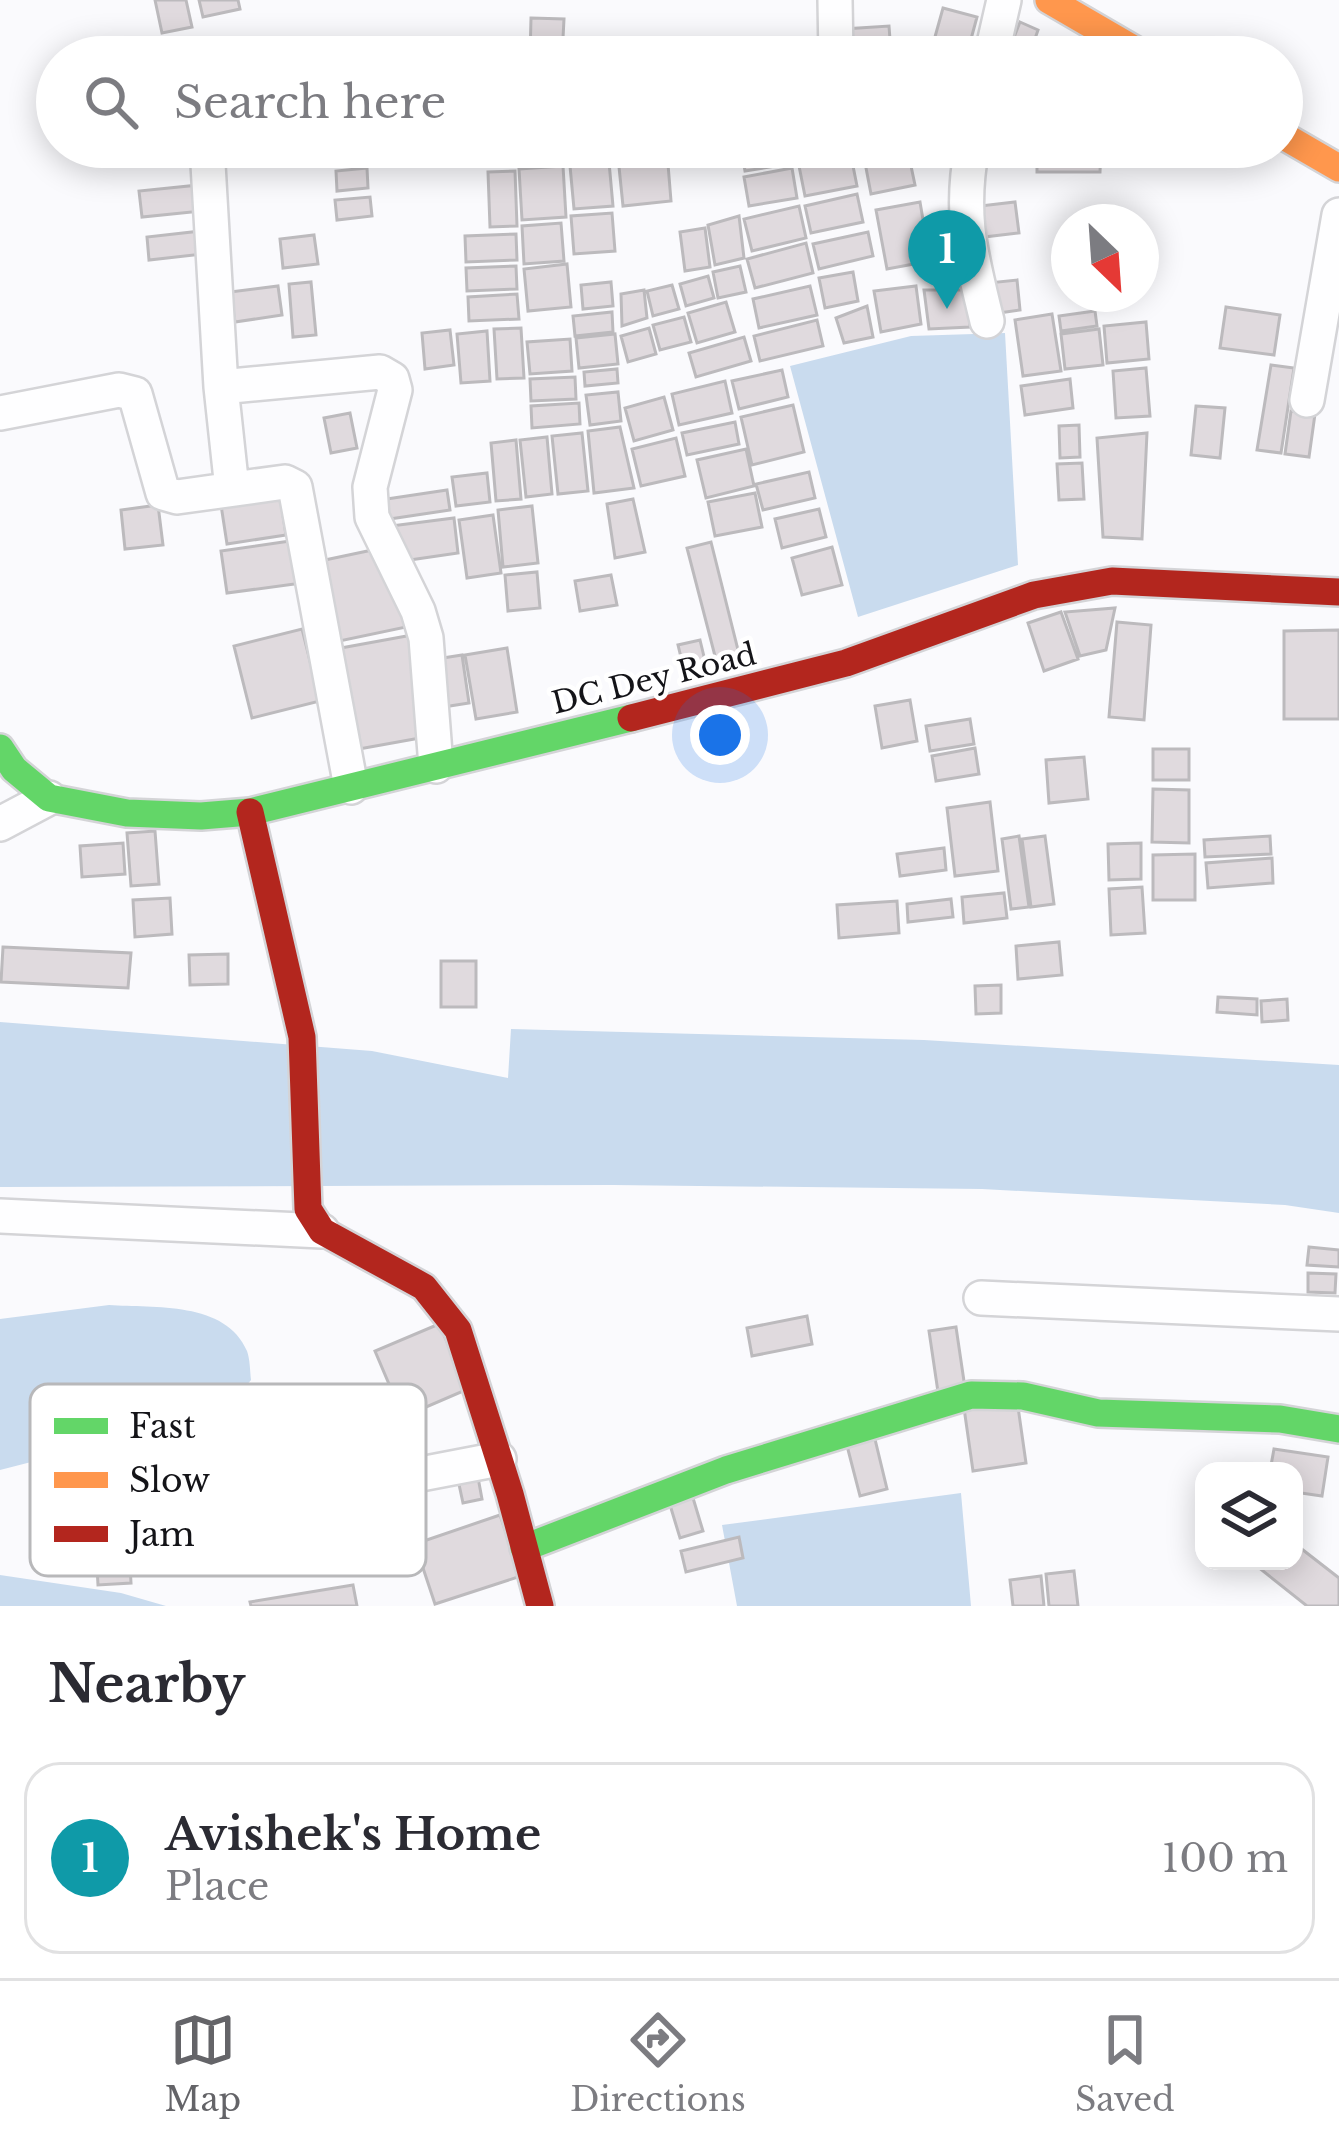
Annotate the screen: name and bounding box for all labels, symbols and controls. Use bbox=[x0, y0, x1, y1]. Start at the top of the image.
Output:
search box bbox=[36, 36, 1303, 168]
icon: search bbox=[78, 69, 144, 135]
text: Search here bbox=[174, 74, 446, 130]
north arrow bbox=[1051, 204, 1159, 312]
pin: 1 bbox=[908, 210, 986, 309]
street label: DC Dey Road bbox=[548, 635, 760, 722]
your location bbox=[690, 705, 750, 765]
legend bbox=[30, 1384, 426, 1576]
text: Fast bbox=[129, 1406, 196, 1447]
text: Slow bbox=[129, 1460, 210, 1501]
map controls bbox=[1195, 1462, 1303, 1570]
button: layers bbox=[1195, 1462, 1303, 1570]
text: Jam bbox=[125, 1514, 195, 1555]
text: Nearby bbox=[48, 1653, 245, 1716]
text: Avishek's Home bbox=[165, 1806, 541, 1862]
text: 1 bbox=[81, 1834, 99, 1883]
text: 100 m bbox=[1162, 1834, 1288, 1883]
text: Place bbox=[165, 1862, 269, 1911]
tab: Map bbox=[165, 2007, 241, 2120]
tab: Directions bbox=[570, 2007, 746, 2120]
tab: Saved bbox=[1075, 2007, 1174, 2120]

